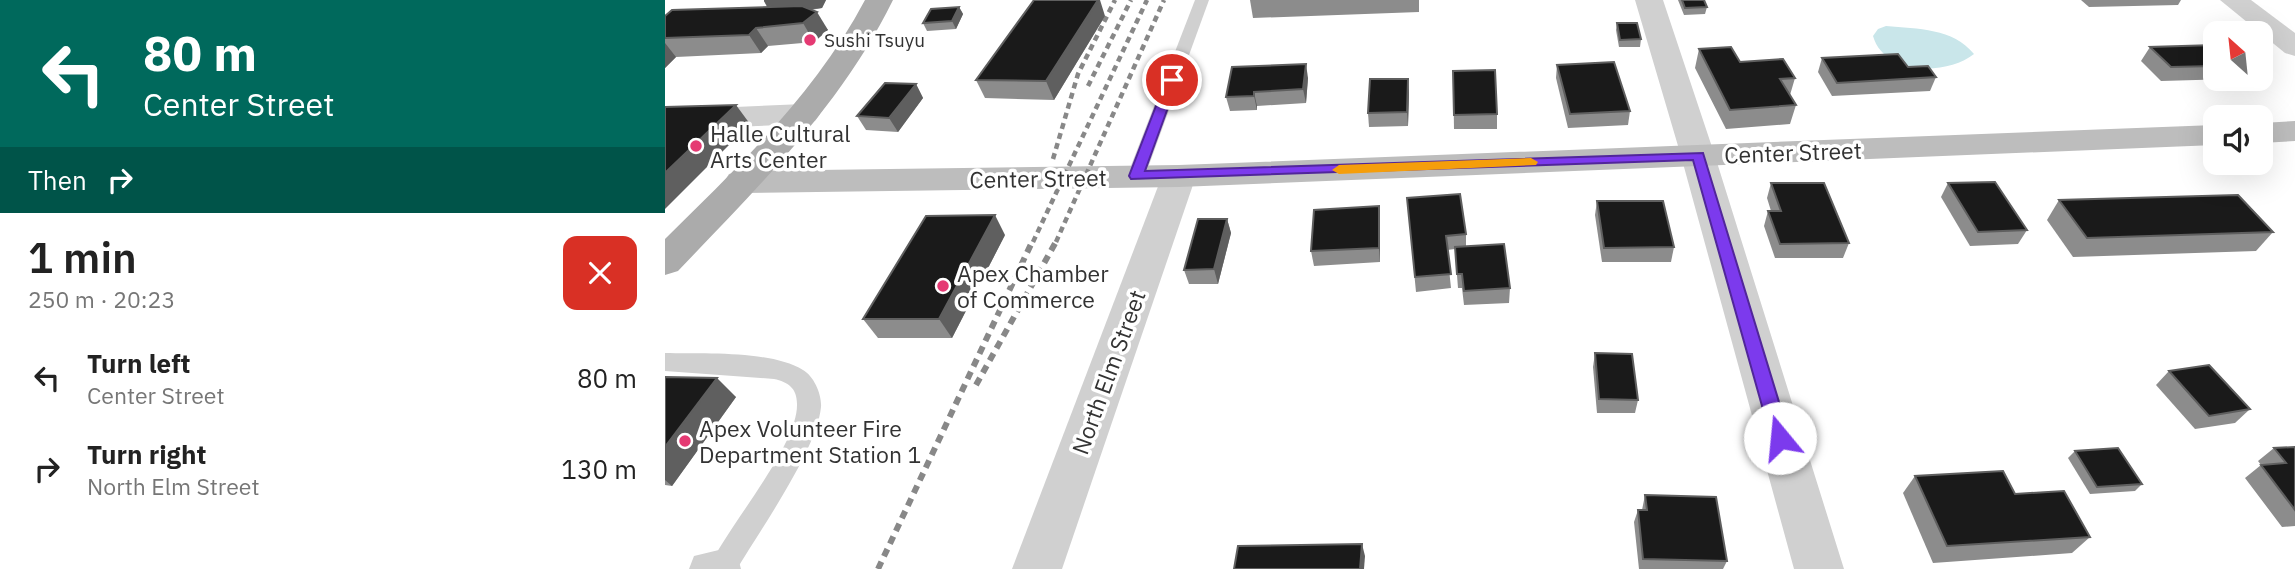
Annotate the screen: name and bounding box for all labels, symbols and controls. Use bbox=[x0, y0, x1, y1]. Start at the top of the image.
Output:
text: 80 m bbox=[143, 21, 257, 84]
north arrow bbox=[2203, 21, 2273, 91]
map controls bbox=[2203, 21, 2273, 175]
icon: left bbox=[28, 28, 119, 119]
place label: Sushi Tsuyu bbox=[824, 28, 925, 52]
marker: Sushi Tsuyu bbox=[802, 32, 818, 48]
pin bbox=[1142, 50, 1202, 110]
icon: arrive bbox=[1153, 61, 1191, 99]
text: Center Street bbox=[143, 83, 334, 125]
button: sound bbox=[2203, 105, 2273, 175]
place label: Halle Cultural Arts Center bbox=[710, 118, 851, 174]
street label: Center Street bbox=[1724, 135, 1862, 169]
marker: Halle Cultural Arts Center bbox=[688, 138, 704, 154]
icon: right bbox=[101, 161, 139, 199]
street label: Center Street bbox=[969, 162, 1107, 194]
text: Then bbox=[28, 163, 87, 197]
text: 1 min bbox=[28, 230, 137, 285]
button: close bbox=[563, 236, 637, 310]
place label: Apex Chamber of Commerce bbox=[957, 258, 1109, 314]
marker: Apex Chamber of Commerce bbox=[935, 278, 951, 294]
text: 250 m · 20:23 bbox=[28, 284, 175, 314]
street label: North Elm Street bbox=[1064, 286, 1152, 458]
text: Turn left bbox=[87, 346, 190, 380]
icon: left bbox=[28, 359, 66, 397]
text: 80 m bbox=[577, 361, 637, 395]
text: Center Street bbox=[87, 380, 225, 410]
position arrow bbox=[1743, 401, 1817, 475]
place label: Apex Volunteer Fire Department Station 1 bbox=[699, 413, 921, 469]
marker: Apex Volunteer Fire Department Station 1 bbox=[677, 433, 693, 449]
text: Turn right bbox=[87, 437, 206, 471]
icon: right bbox=[28, 450, 66, 488]
text: 130 m bbox=[561, 452, 637, 486]
text: North Elm Street bbox=[87, 471, 260, 501]

